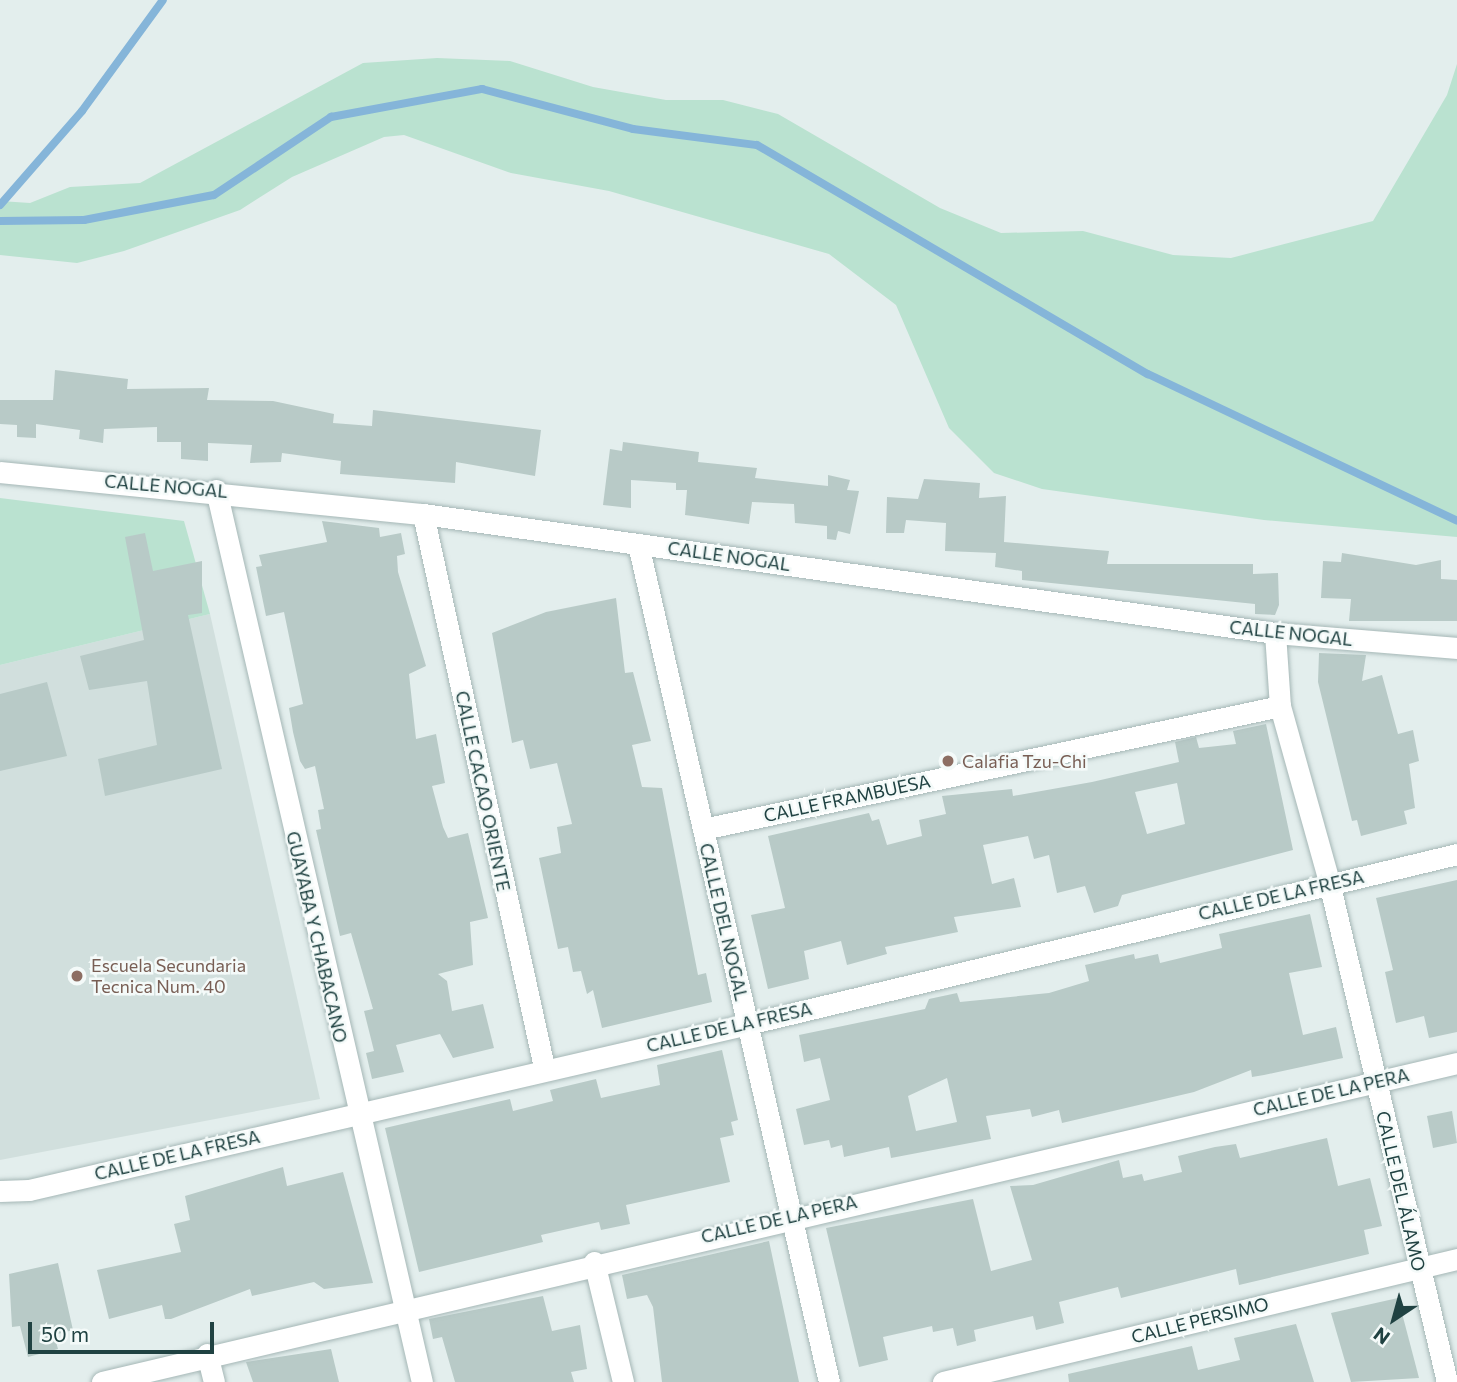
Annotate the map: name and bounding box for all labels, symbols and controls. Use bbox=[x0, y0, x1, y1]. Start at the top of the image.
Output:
street label: CALLE NOGAL bbox=[103, 470, 229, 502]
street label: CALLE NOGAL bbox=[666, 537, 792, 575]
street label: CALLE NOGAL bbox=[1228, 616, 1354, 650]
street label: CALLE CACAO ORIENTE bbox=[451, 689, 515, 893]
place label: Calafia Tzu-Chi bbox=[962, 750, 1087, 772]
marker: Calafia Tzu-Chi bbox=[940, 753, 956, 769]
street label: CALLE FRAMBUESA bbox=[762, 770, 932, 826]
street label: GUAYABA Y CHABACANO bbox=[282, 829, 352, 1045]
street label: CALLE DEL NOGAL bbox=[695, 841, 753, 1003]
street label: CALLE DE LA FRESA bbox=[1196, 865, 1366, 925]
place label: Escuela Secundaria Tecnica Num. 40 bbox=[91, 955, 246, 998]
marker: Escuela Secundaria Tecnica Num. 40 bbox=[69, 968, 85, 984]
street label: CALLE DE LA FRESA bbox=[644, 997, 814, 1057]
street label: CALLE DE LA PERA bbox=[1251, 1064, 1411, 1120]
street label: CALLE DEL ÁLAMO bbox=[1372, 1109, 1430, 1273]
street label: CALLE DE LA FRESA bbox=[92, 1125, 262, 1185]
street label: CALLE DE LA PERA bbox=[699, 1191, 859, 1247]
north arrow bbox=[1359, 1284, 1429, 1354]
street label: CALLE PERSIMO bbox=[1129, 1292, 1271, 1348]
scale bar bbox=[32, 1308, 217, 1352]
text: 50 m bbox=[41, 1321, 89, 1346]
text: N bbox=[1369, 1323, 1394, 1350]

